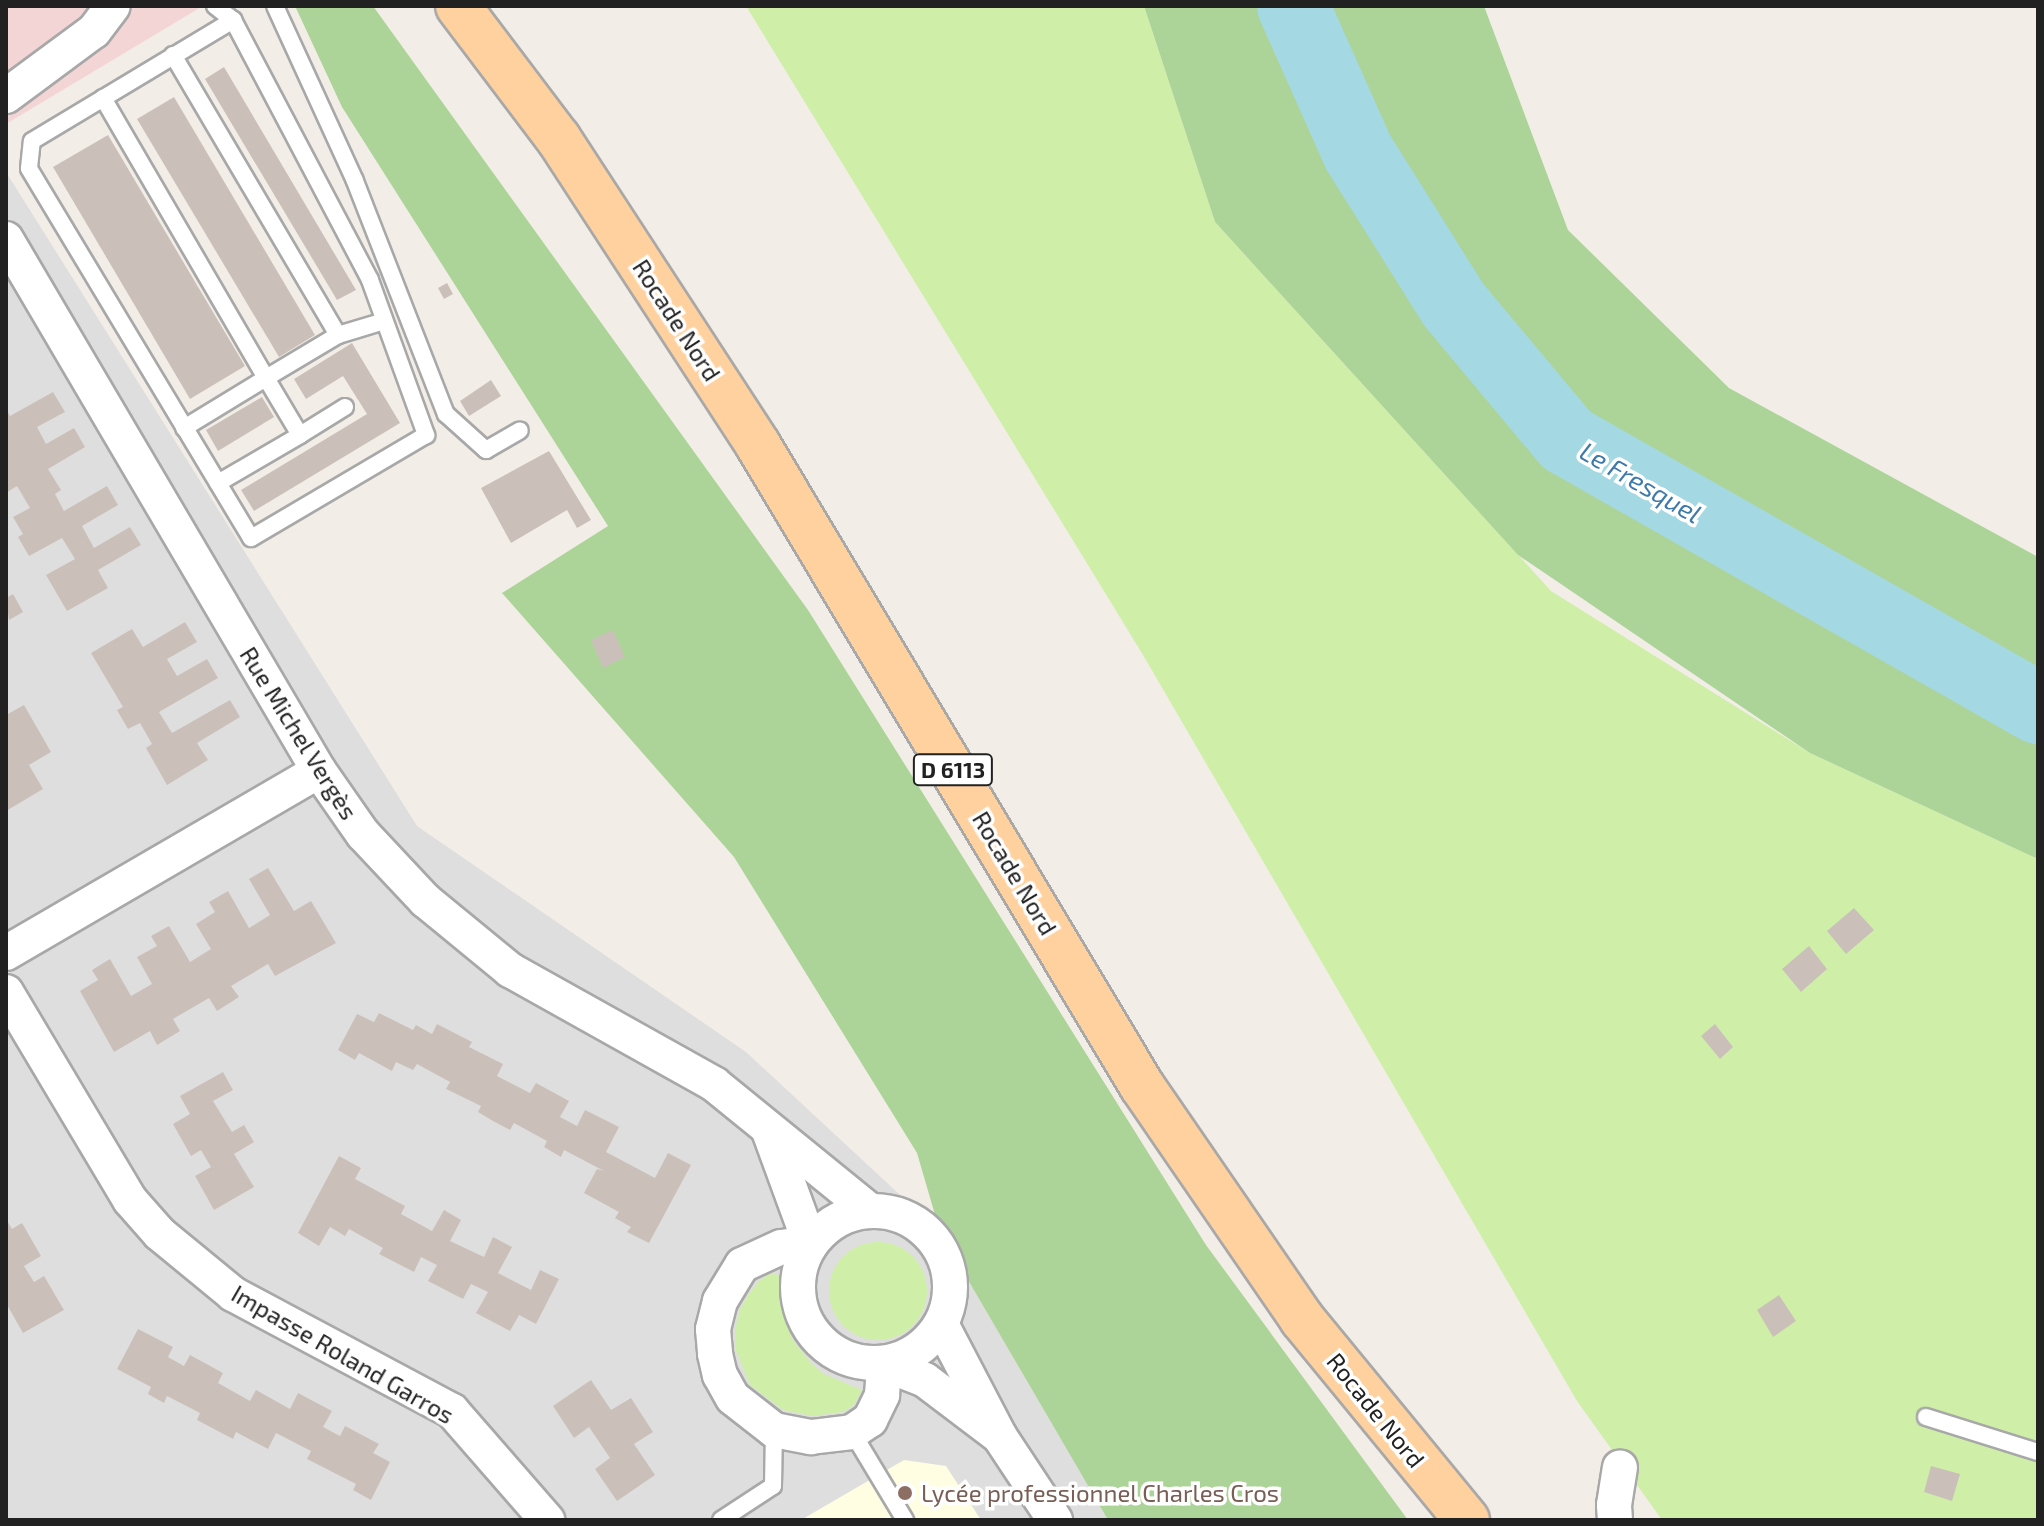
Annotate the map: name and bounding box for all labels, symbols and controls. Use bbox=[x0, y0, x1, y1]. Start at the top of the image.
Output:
street label: Rocade Nord bbox=[627, 254, 727, 386]
water label: Le Fresquel bbox=[1575, 435, 1707, 529]
street label: Rue Michel Vergès bbox=[234, 641, 364, 825]
road number: D 6113 bbox=[911, 752, 995, 788]
street label: Rocade Nord bbox=[967, 806, 1063, 940]
street label: Impasse Roland Garros bbox=[227, 1279, 459, 1429]
street label: Rocade Nord bbox=[1321, 1347, 1431, 1473]
place label: Lycée professionnel Charles Cros bbox=[921, 1479, 1280, 1507]
marker: Lycée professionnel Charles Cros bbox=[896, 1484, 914, 1502]

